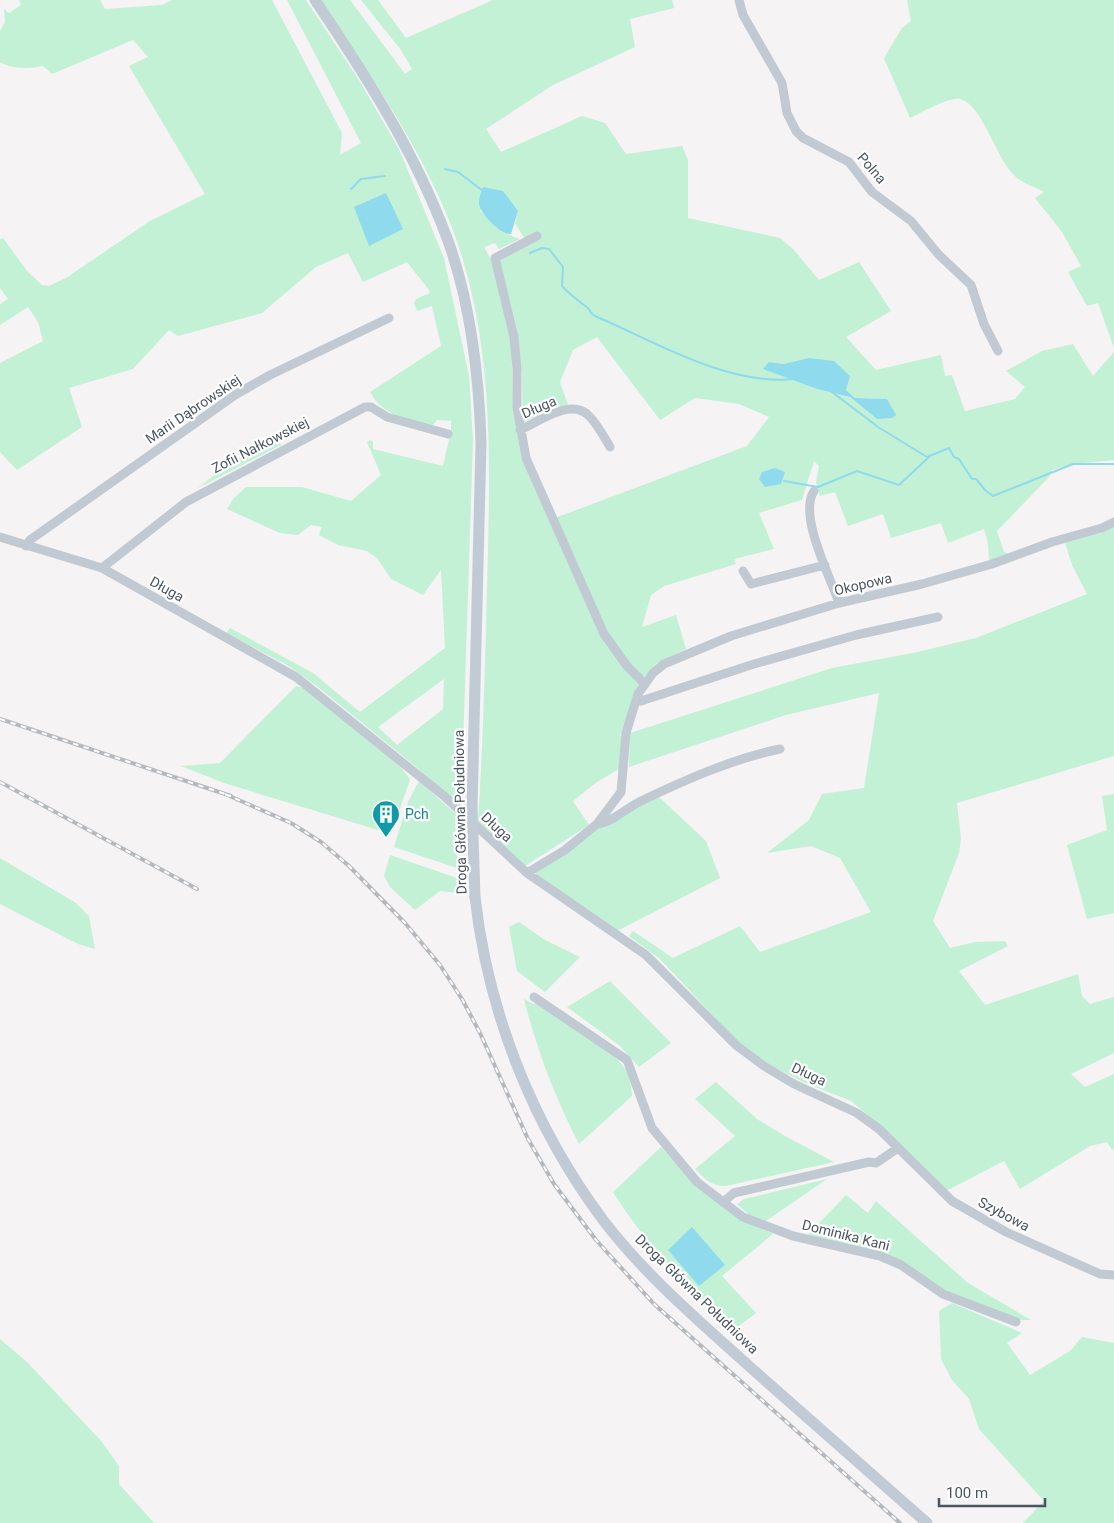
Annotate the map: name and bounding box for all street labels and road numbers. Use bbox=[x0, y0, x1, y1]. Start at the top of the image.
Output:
street label: Polna bbox=[854, 149, 890, 187]
street label: Marii Dąbrowskiej bbox=[142, 371, 244, 447]
street label: Długa bbox=[519, 393, 559, 421]
street label: Zofii Nałkowskiej bbox=[209, 414, 311, 476]
street label: Okopowa bbox=[833, 570, 893, 598]
street label: Długa bbox=[147, 573, 187, 605]
street label: Droga Główna Południowa bbox=[451, 729, 469, 895]
street label: Długa bbox=[478, 809, 516, 845]
street label: Długa bbox=[789, 1059, 829, 1089]
street label: Szybowa bbox=[976, 1194, 1032, 1234]
street label: Dominika Kani bbox=[801, 1216, 891, 1254]
street label: Droga Główna Południowa bbox=[632, 1231, 762, 1357]

